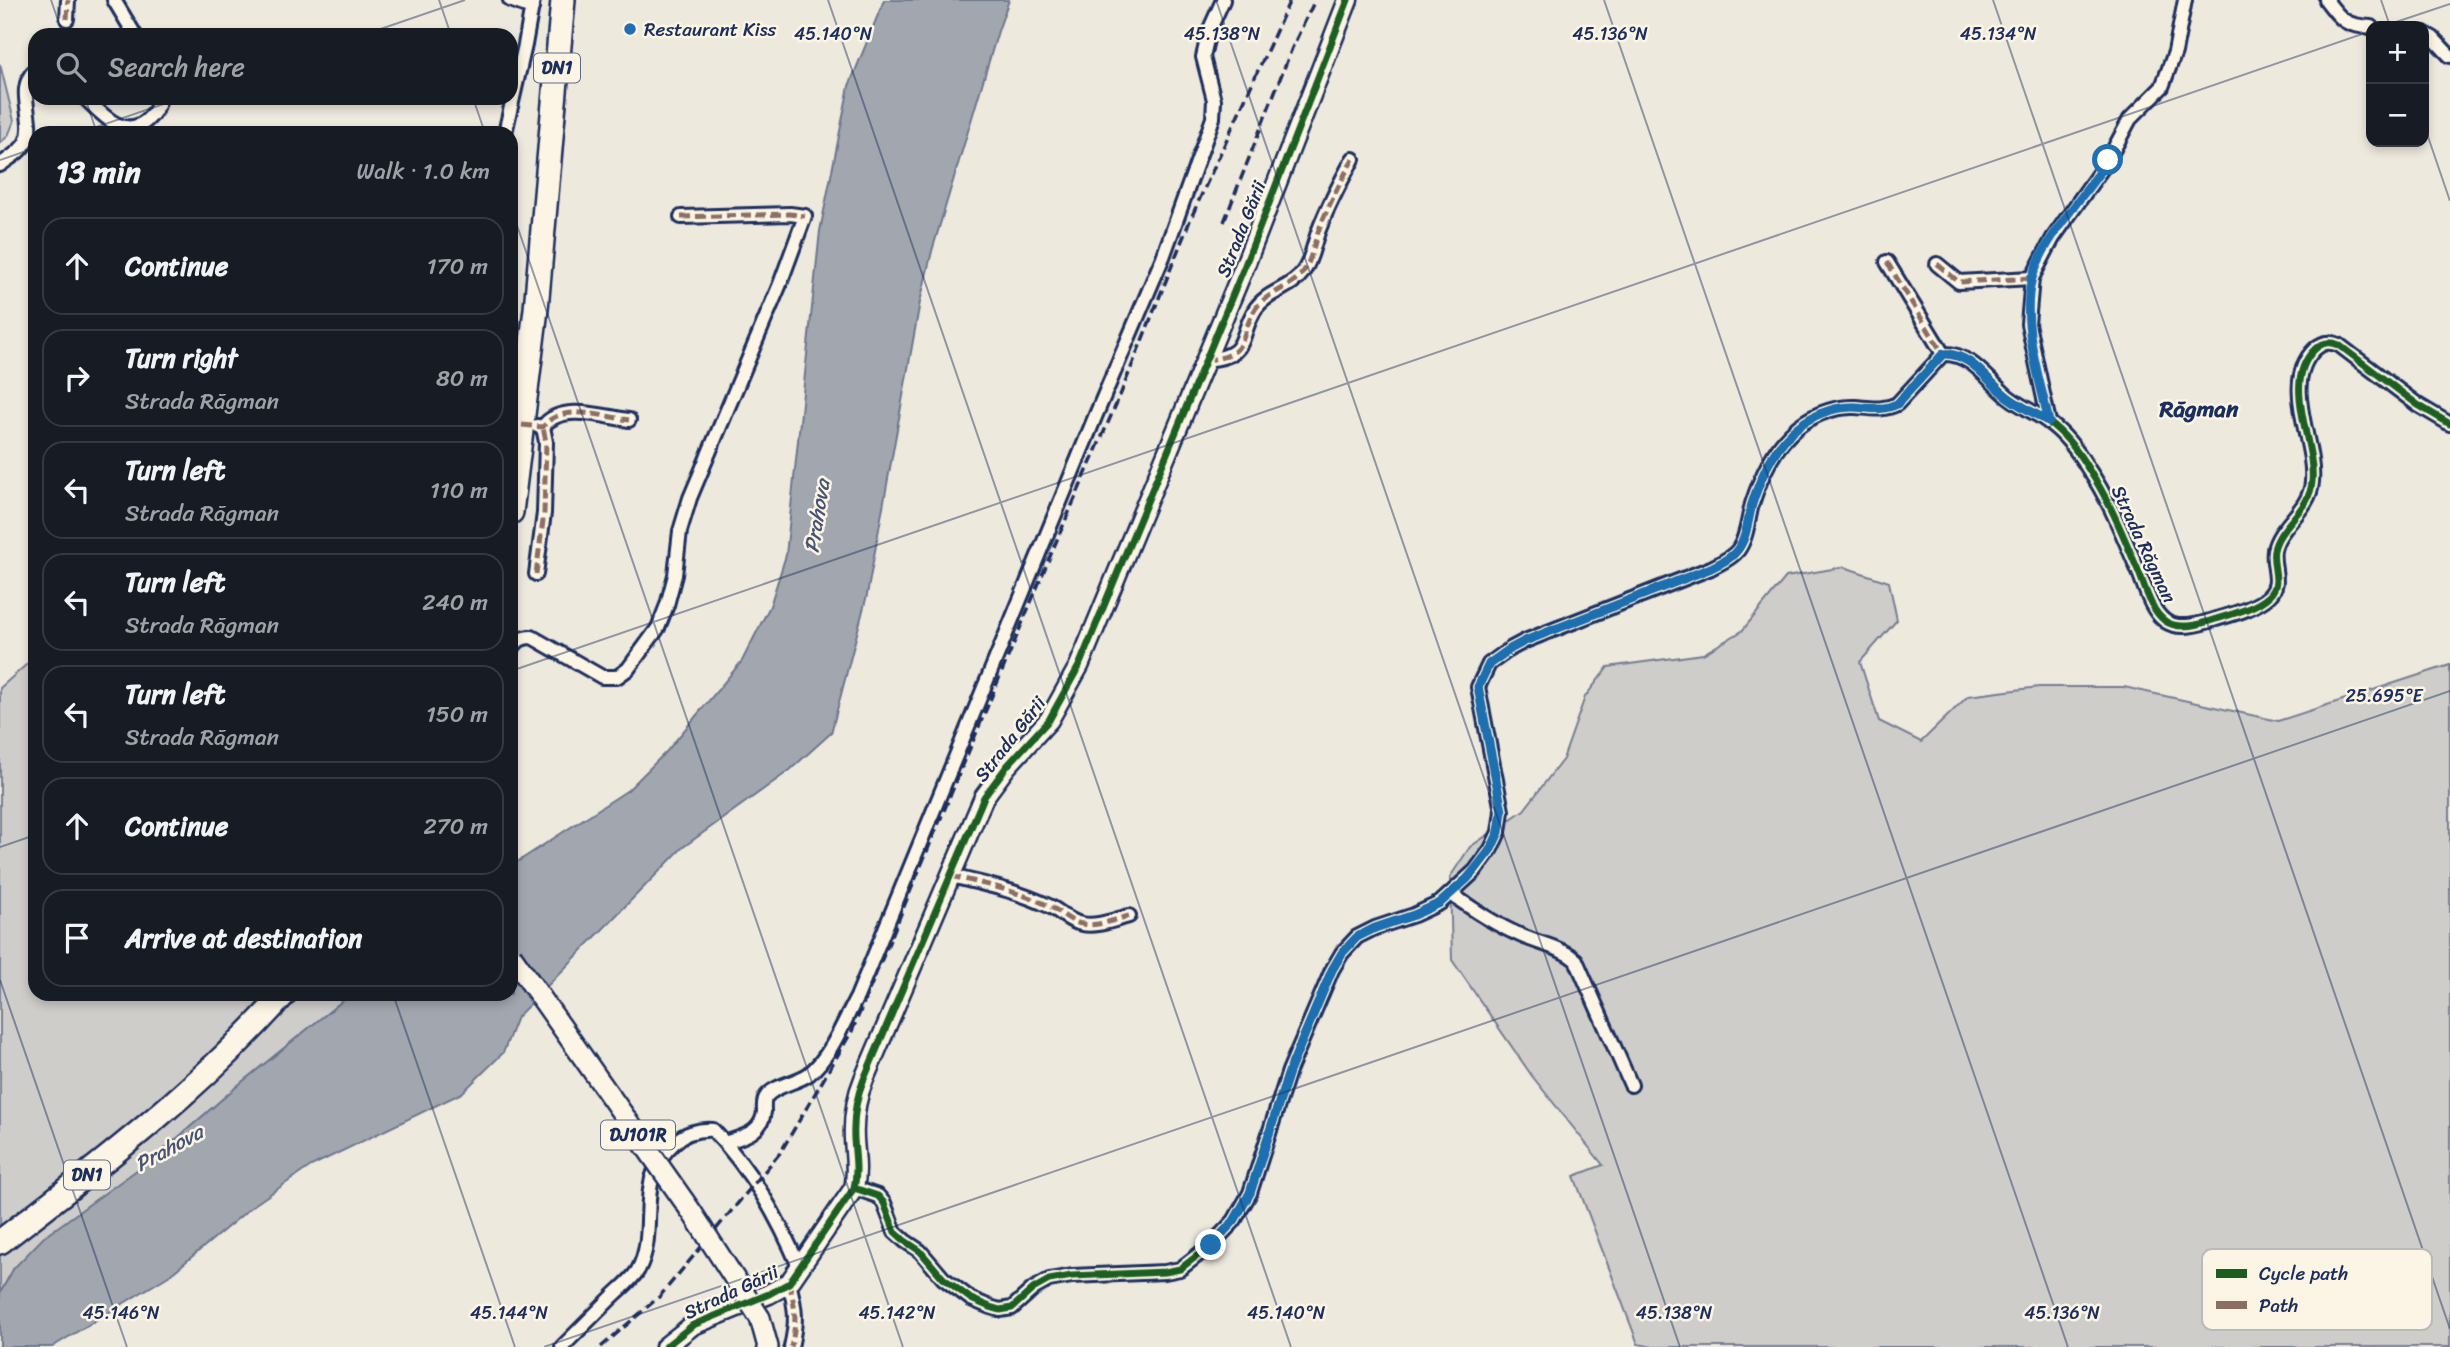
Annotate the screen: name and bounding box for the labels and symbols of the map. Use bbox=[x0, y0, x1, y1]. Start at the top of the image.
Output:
place label: Restaurant Kiss bbox=[644, 13, 776, 46]
text: 45.140°N bbox=[794, 18, 873, 50]
text: 45.138°N bbox=[1184, 18, 1261, 50]
text: 45.136°N bbox=[1572, 18, 1648, 50]
text: 45.134°N bbox=[1960, 18, 2037, 50]
marker: Restaurant Kiss bbox=[622, 21, 638, 37]
road number: DN1 bbox=[534, 54, 580, 82]
route start bbox=[2092, 144, 2123, 175]
street label: Strada Gării bbox=[1207, 175, 1276, 282]
district label: Răgman bbox=[2159, 389, 2239, 430]
water label: Prahova bbox=[792, 474, 842, 555]
street label: Strada Răgman bbox=[2102, 479, 2186, 609]
text: 25.695°E bbox=[2346, 680, 2423, 712]
street label: Strada Gării bbox=[966, 688, 1055, 789]
water label: Prahova bbox=[127, 1112, 213, 1183]
road number: DJ101R bbox=[601, 1120, 675, 1150]
road number: DN1 bbox=[64, 1160, 110, 1190]
route end bbox=[1195, 1229, 1226, 1260]
legend bbox=[2202, 1249, 2432, 1330]
street label: Strada Gării bbox=[678, 1255, 785, 1328]
text: Cycle path bbox=[2259, 1257, 2348, 1290]
text: Path bbox=[2259, 1289, 2298, 1322]
text: 45.146°N bbox=[82, 1297, 160, 1329]
text: 45.144°N bbox=[470, 1297, 549, 1329]
text: 45.142°N bbox=[858, 1297, 936, 1329]
text: 45.140°N bbox=[1247, 1297, 1326, 1329]
text: 45.138°N bbox=[1636, 1297, 1713, 1329]
text: 45.136°N bbox=[2024, 1297, 2100, 1329]

